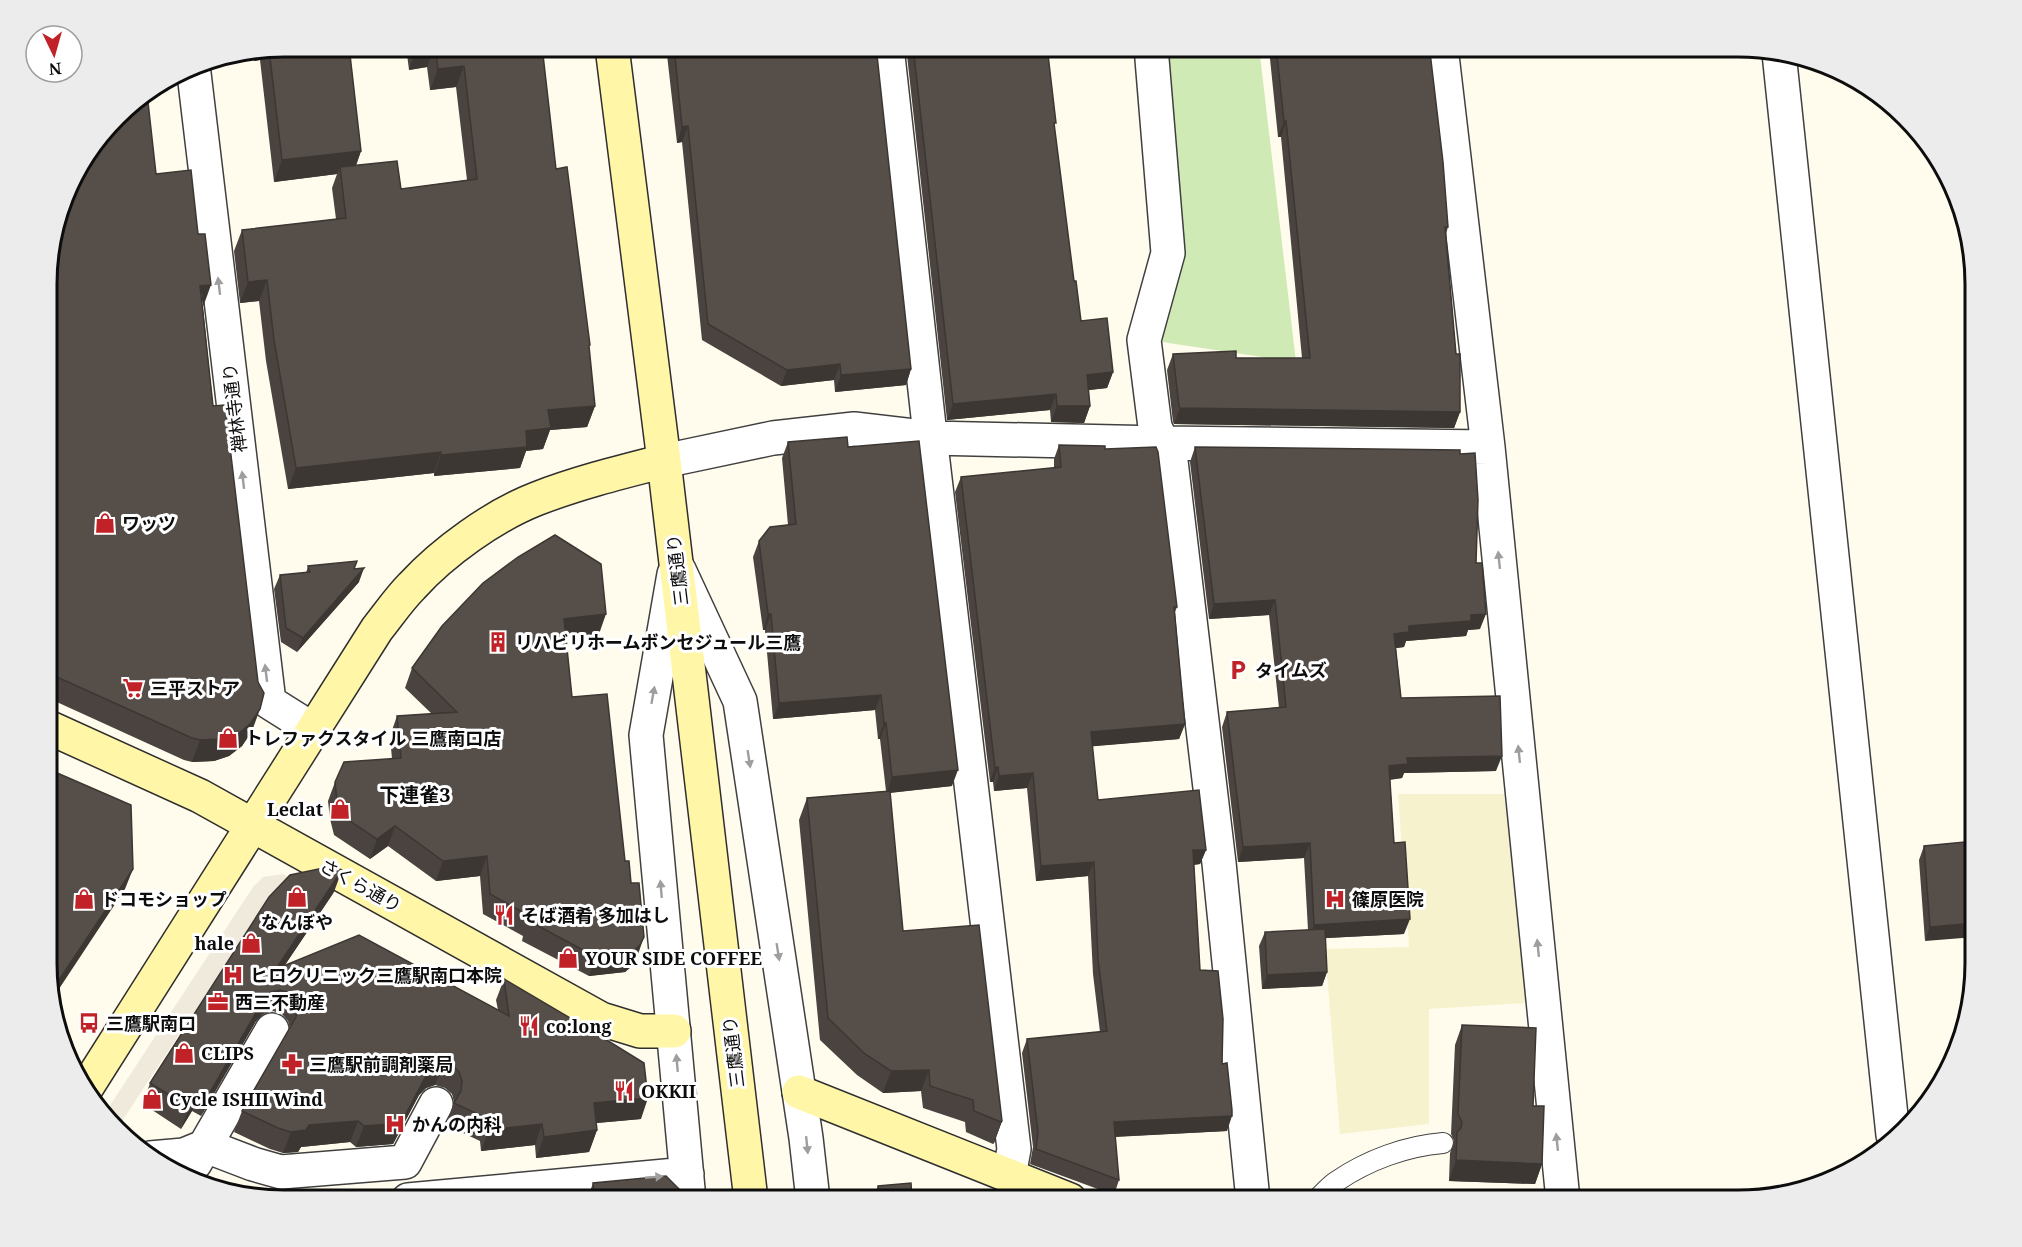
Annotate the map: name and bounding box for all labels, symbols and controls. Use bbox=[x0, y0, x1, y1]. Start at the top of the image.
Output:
north arrow bbox=[24, 24, 84, 84]
text: N bbox=[48, 57, 63, 80]
one-way arrow bbox=[215, 276, 224, 295]
street label: 禅林寺通り bbox=[217, 362, 251, 454]
one-way arrow bbox=[238, 470, 247, 489]
shop icon: ワッツ bbox=[93, 511, 117, 535]
place label: ワッツ bbox=[122, 511, 176, 535]
street label: 三鷹通り bbox=[661, 533, 693, 607]
one-way arrow bbox=[1494, 550, 1504, 569]
building icon: リハビリホームボンセジュール三鷹 bbox=[486, 630, 510, 654]
place label: リハビリホームボンセジュール三鷹 bbox=[515, 630, 801, 654]
parking icon: タイムズ bbox=[1226, 658, 1250, 682]
place label: タイムズ bbox=[1255, 658, 1327, 682]
one-way arrow bbox=[261, 664, 271, 683]
supermarket icon: 三平ストア bbox=[121, 676, 145, 700]
place label: 三平ストア bbox=[150, 676, 240, 700]
one-way arrow bbox=[649, 686, 658, 705]
shop icon: トレファクスタイル 三鷹南口店 bbox=[216, 726, 240, 750]
place label: トレファクスタイル 三鷹南口店 bbox=[245, 726, 501, 750]
one-way arrow bbox=[1514, 744, 1524, 763]
one-way arrow bbox=[744, 750, 753, 769]
district label: 下連雀3 bbox=[379, 781, 451, 808]
place label: Leclat bbox=[267, 797, 323, 821]
shop icon: Leclat bbox=[328, 797, 352, 821]
street label: さくら通り bbox=[316, 853, 406, 917]
one-way arrow bbox=[656, 879, 666, 898]
shop icon: なんぼや bbox=[285, 885, 309, 909]
shop icon: ドコモショップ bbox=[72, 887, 96, 911]
place label: ドコモショップ bbox=[101, 887, 227, 911]
hospital icon: 篠原医院 bbox=[1323, 887, 1347, 911]
place label: 篠原医院 bbox=[1352, 887, 1424, 911]
restaurant icon: そば酒肴 多加はし bbox=[492, 903, 516, 927]
place label: そば酒肴 多加はし bbox=[521, 903, 670, 927]
place label: なんぼや bbox=[261, 910, 333, 934]
place label: hale bbox=[195, 931, 234, 955]
shop icon: hale bbox=[239, 931, 263, 955]
one-way arrow bbox=[1533, 938, 1543, 957]
one-way arrow bbox=[773, 942, 782, 961]
shop icon: YOUR SIDE COFFEE bbox=[556, 946, 580, 970]
place label: YOUR SIDE COFFEE bbox=[585, 946, 762, 970]
hospital icon: ヒロクリニック三鷹駅南口本院 bbox=[221, 963, 245, 987]
place label: ヒロクリニック三鷹駅南口本院 bbox=[250, 963, 502, 987]
office icon: 西三不動産 bbox=[206, 990, 230, 1014]
place label: 西三不動産 bbox=[235, 990, 325, 1014]
bus stop icon: 三鷹駅南口 bbox=[77, 1011, 101, 1035]
place label: 三鷹駅南口 bbox=[106, 1011, 196, 1035]
restaurant icon: co:long bbox=[517, 1014, 541, 1038]
place label: co:long bbox=[546, 1014, 612, 1038]
street label: 三鷹通り bbox=[717, 1015, 749, 1089]
shop icon: CLIPS bbox=[172, 1041, 196, 1065]
place label: CLIPS bbox=[201, 1041, 254, 1065]
pharmacy icon: 三鷹駅前調剤薬局 bbox=[280, 1052, 304, 1076]
place label: 三鷹駅前調剤薬局 bbox=[309, 1052, 453, 1076]
one-way arrow bbox=[672, 1053, 682, 1072]
restaurant icon: OKKII bbox=[612, 1079, 636, 1103]
place label: OKKII bbox=[641, 1079, 696, 1103]
shop icon: Cycle ISHII Wind bbox=[140, 1087, 164, 1111]
place label: Cycle ISHII Wind bbox=[169, 1087, 323, 1111]
hospital icon: かんの内科 bbox=[383, 1112, 407, 1136]
place label: かんの内科 bbox=[412, 1112, 502, 1136]
one-way arrow bbox=[1552, 1132, 1562, 1151]
one-way arrow bbox=[802, 1135, 812, 1154]
one-way arrow bbox=[645, 1172, 664, 1182]

